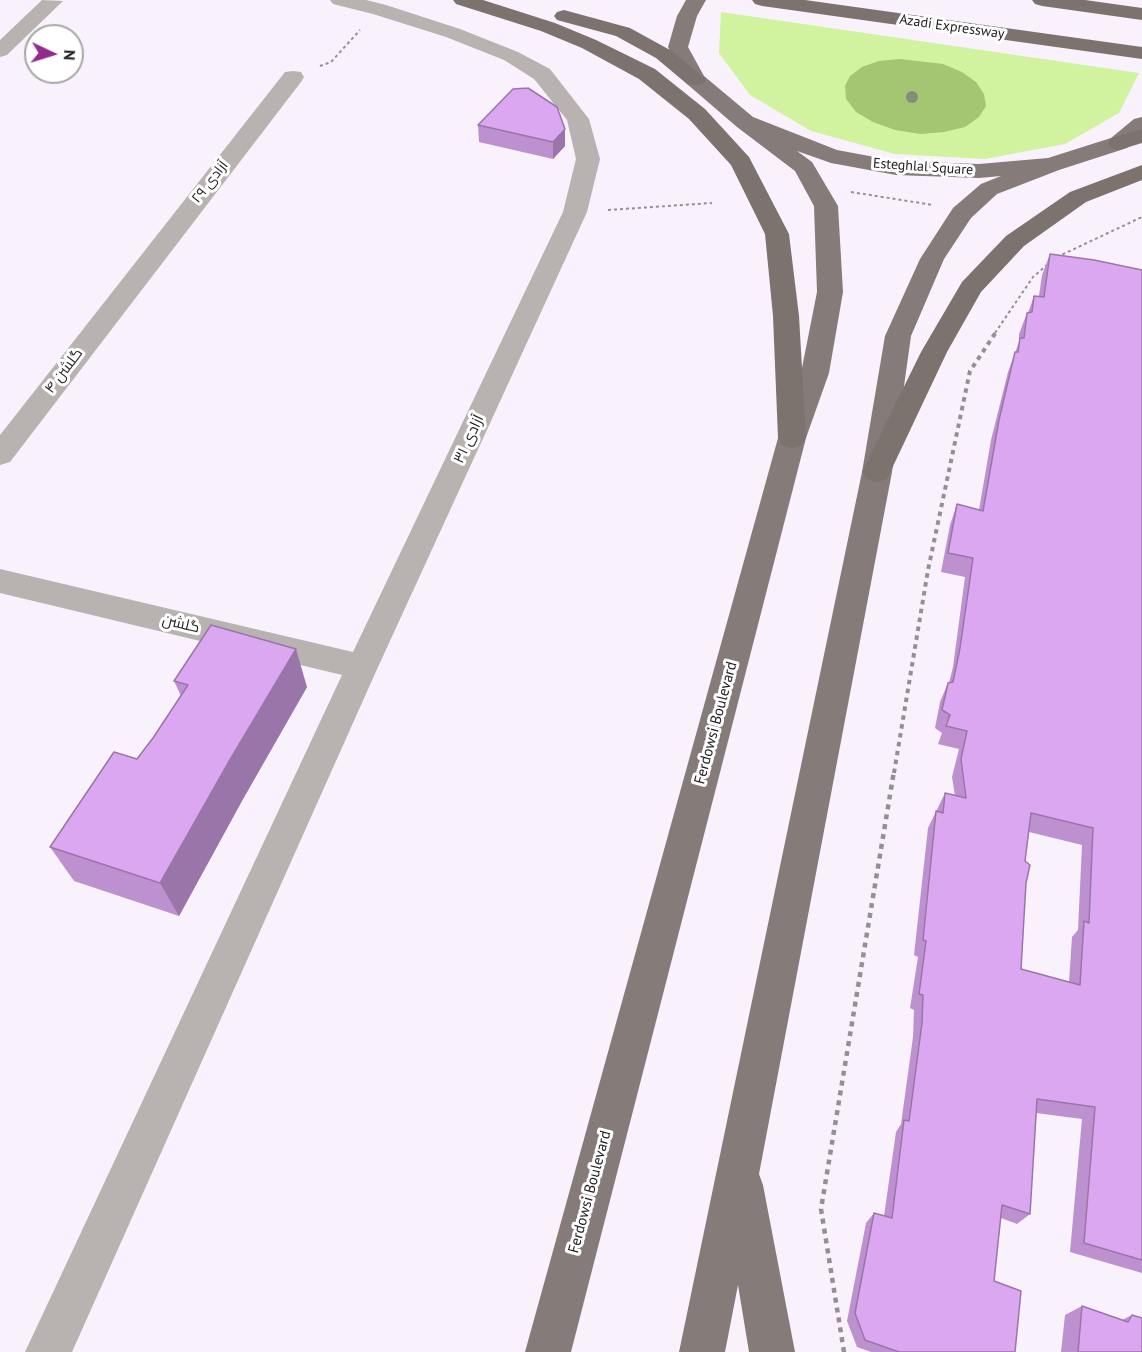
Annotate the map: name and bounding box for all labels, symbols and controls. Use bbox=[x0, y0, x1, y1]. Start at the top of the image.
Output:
street label: Azadi Expressway bbox=[898, 11, 1006, 43]
north arrow bbox=[24, 24, 84, 84]
text: N bbox=[60, 49, 80, 61]
street label: Esteghlal Square bbox=[872, 155, 974, 179]
street label: آزادی ۲۹ bbox=[188, 158, 232, 206]
street label: گلشن ۴ bbox=[41, 345, 87, 397]
street label: آزادی ۳۱ bbox=[450, 412, 488, 466]
street label: گلشن bbox=[161, 611, 201, 637]
street label: Ferdowsi Boulevard bbox=[691, 660, 741, 786]
street label: Ferdowsi Boulevard bbox=[565, 1129, 615, 1255]

